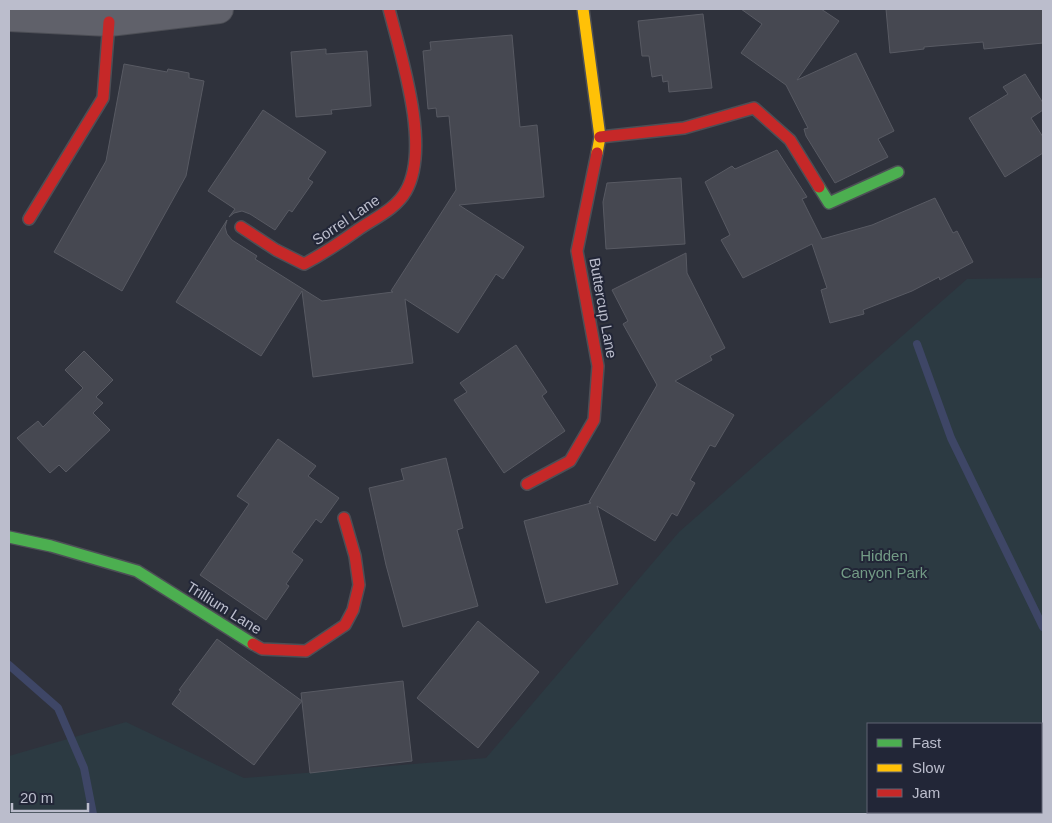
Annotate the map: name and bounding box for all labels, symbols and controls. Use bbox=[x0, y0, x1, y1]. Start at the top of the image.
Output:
street label: Sorrel Lane bbox=[309, 191, 383, 248]
street label: Buttercup Lane bbox=[586, 256, 621, 359]
park label: Hidden Canyon Park bbox=[841, 547, 928, 581]
street label: Trillium Lane bbox=[184, 578, 265, 637]
legend bbox=[867, 723, 1042, 813]
text: Fast bbox=[912, 734, 942, 751]
text: Slow bbox=[912, 759, 945, 776]
scale bar bbox=[12, 780, 89, 812]
text: Jam bbox=[912, 784, 940, 801]
text: 20 m bbox=[20, 789, 53, 806]

